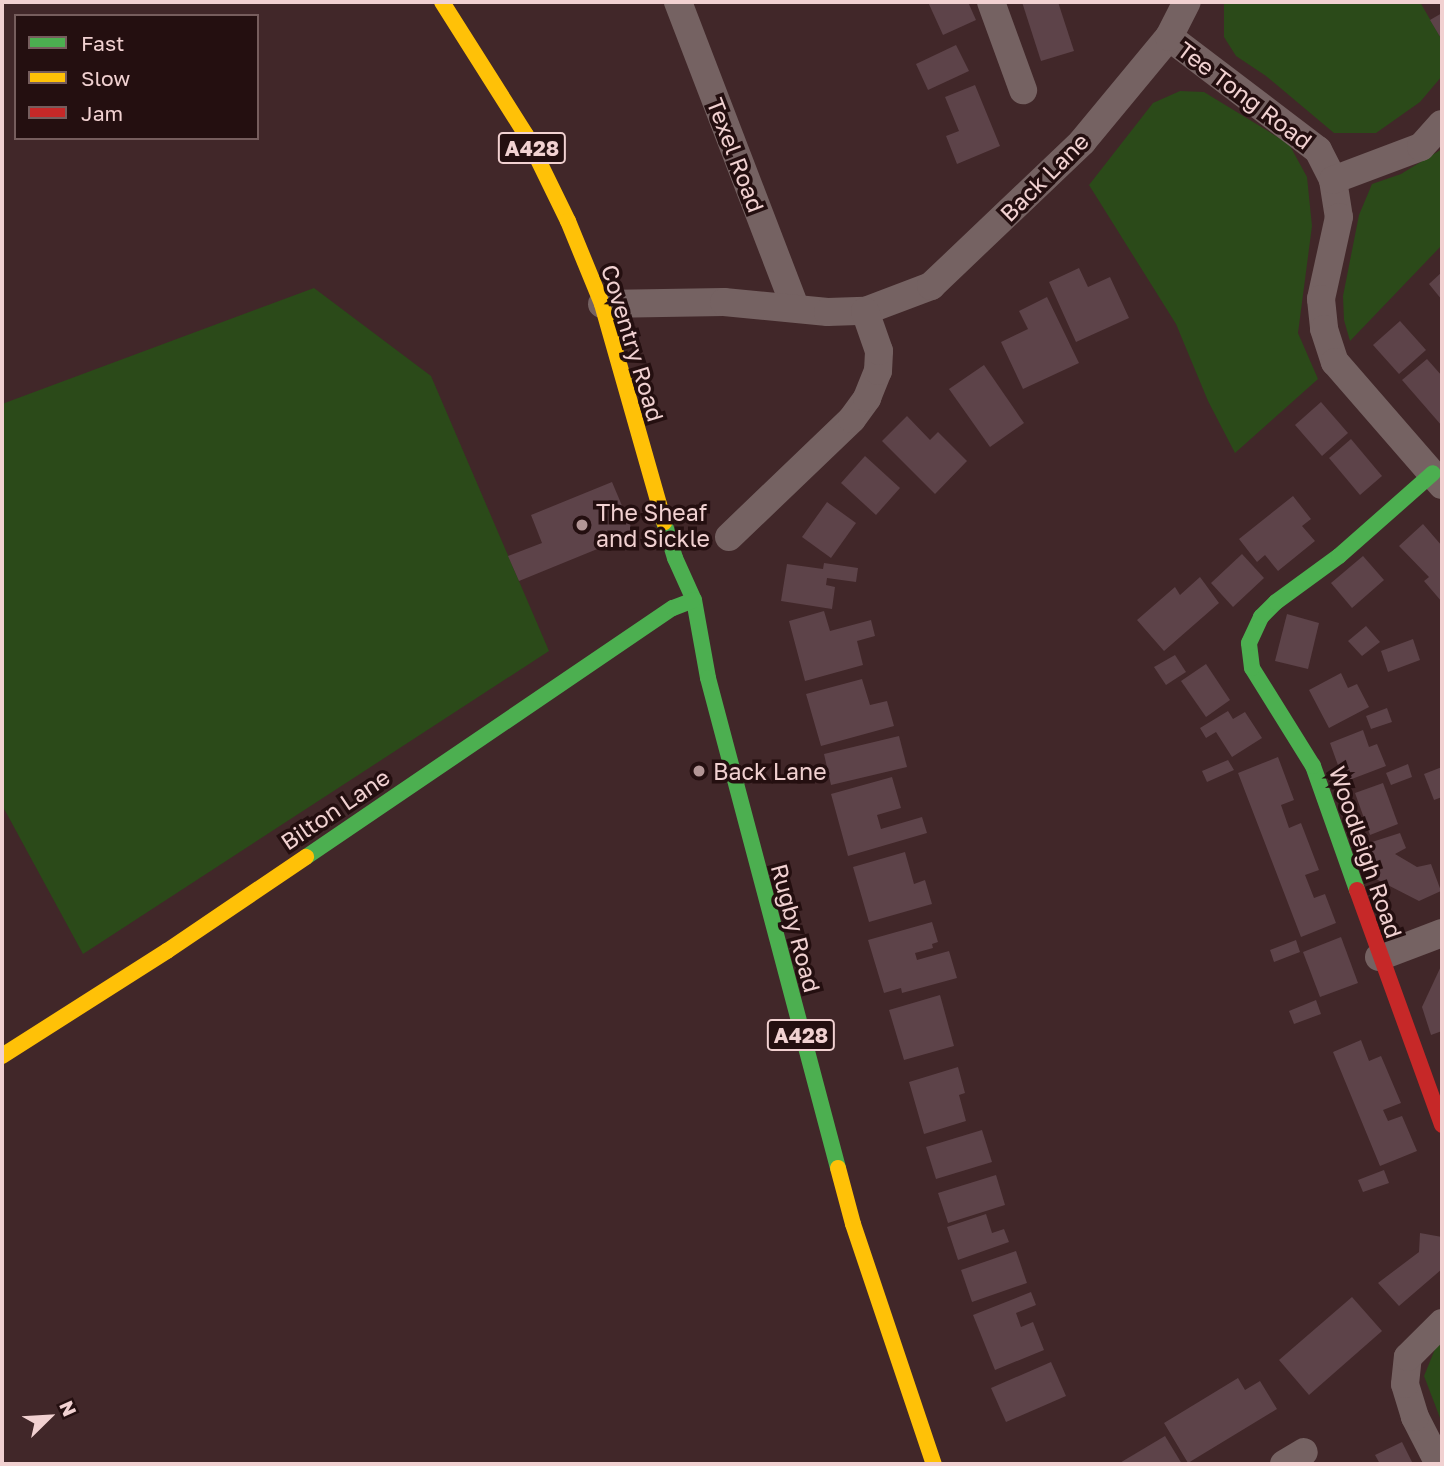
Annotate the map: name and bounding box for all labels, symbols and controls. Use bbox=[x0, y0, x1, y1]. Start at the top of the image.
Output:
legend bbox=[14, 14, 259, 140]
text: Fast bbox=[81, 30, 124, 56]
street label: Tee Tong Road bbox=[1172, 36, 1318, 154]
text: Slow bbox=[81, 65, 130, 91]
street label: Texel Road bbox=[702, 94, 770, 216]
text: Jam bbox=[81, 100, 123, 126]
street label: Back Lane bbox=[994, 127, 1094, 227]
road number: A428 bbox=[497, 130, 567, 166]
street label: Coventry Road bbox=[596, 261, 670, 425]
place label: The Sheaf and Sickle bbox=[596, 498, 710, 552]
marker: The Sheaf and Sickle bbox=[574, 517, 590, 533]
place label: Back Lane bbox=[713, 757, 827, 785]
street label: Woodleigh Road bbox=[1324, 762, 1408, 942]
street label: Bilton Lane bbox=[275, 763, 395, 855]
marker: Back Lane bbox=[691, 763, 707, 779]
street label: Rugby Road bbox=[766, 861, 826, 995]
road number: A428 bbox=[766, 1018, 836, 1052]
north arrow bbox=[14, 1382, 84, 1452]
text: N bbox=[55, 1397, 82, 1420]

